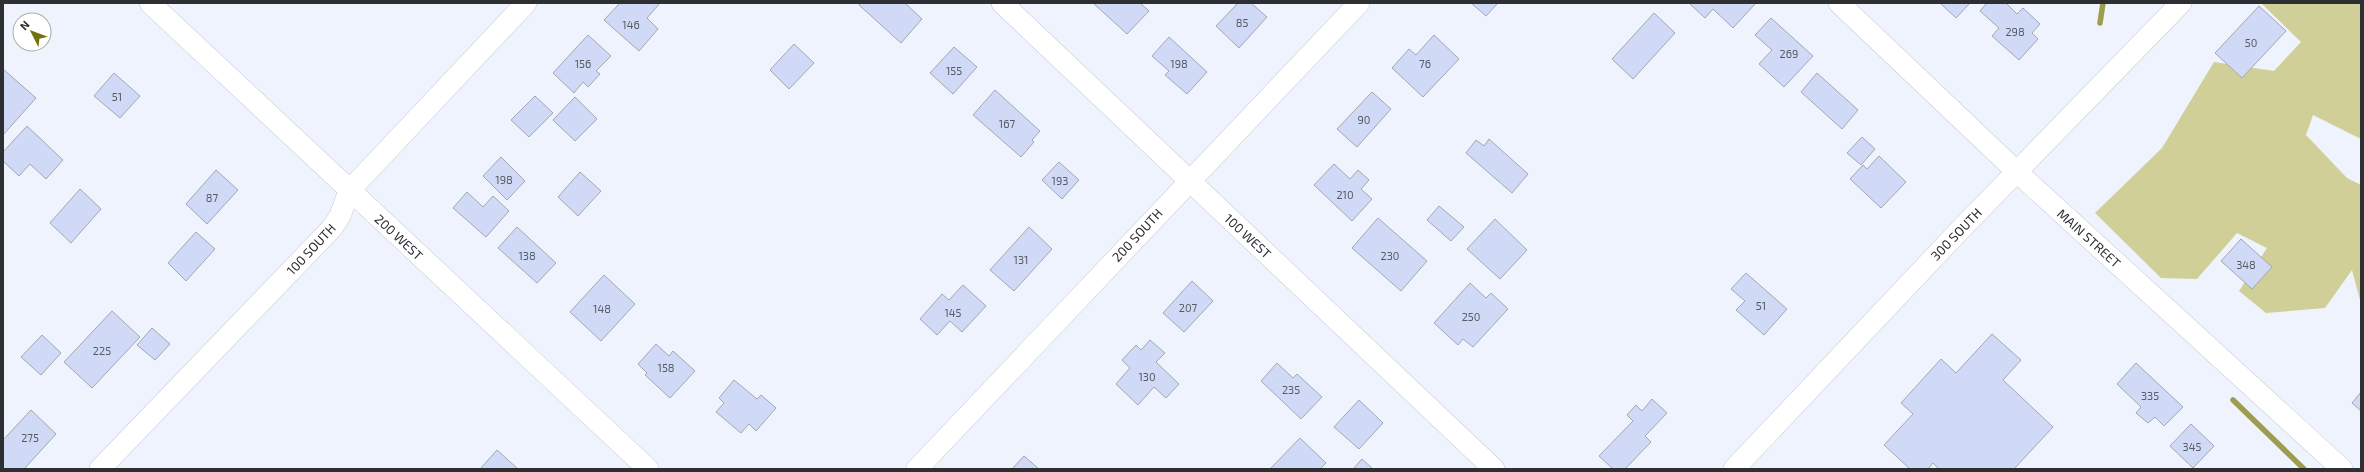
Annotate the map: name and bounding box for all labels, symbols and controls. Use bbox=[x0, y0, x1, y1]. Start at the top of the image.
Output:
north arrow bbox=[12, 12, 52, 52]
house number: 85 bbox=[1236, 16, 1248, 29]
text: N bbox=[17, 18, 32, 32]
house number: 146 bbox=[622, 18, 640, 31]
house number: 298 bbox=[2005, 25, 2025, 38]
house number: 50 bbox=[2245, 36, 2257, 49]
house number: 269 bbox=[1780, 47, 1798, 60]
house number: 156 bbox=[575, 57, 591, 70]
house number: 198 bbox=[1170, 57, 1188, 70]
house number: 76 bbox=[1419, 57, 1431, 70]
house number: 155 bbox=[946, 64, 962, 77]
house number: 51 bbox=[112, 90, 122, 103]
house number: 90 bbox=[1358, 113, 1370, 126]
house number: 167 bbox=[999, 117, 1016, 130]
house number: 198 bbox=[495, 173, 513, 186]
house number: 193 bbox=[1052, 174, 1068, 187]
house number: 210 bbox=[1336, 188, 1354, 201]
house number: 87 bbox=[206, 191, 219, 204]
street label: 300 SOUTH bbox=[1927, 204, 1985, 264]
street label: 200 SOUTH bbox=[1108, 205, 1166, 265]
street label: MAIN STREET bbox=[2054, 205, 2124, 271]
street label: 100 WEST bbox=[1221, 210, 1275, 262]
street label: 200 WEST bbox=[372, 211, 427, 264]
street label: 100 SOUTH bbox=[283, 220, 339, 278]
house number: 138 bbox=[518, 249, 536, 262]
house number: 230 bbox=[1381, 249, 1399, 262]
house number: 131 bbox=[1014, 253, 1028, 266]
house number: 348 bbox=[2236, 258, 2256, 271]
house number: 51 bbox=[1756, 299, 1766, 312]
house number: 207 bbox=[1179, 301, 1198, 314]
house number: 148 bbox=[593, 302, 611, 315]
house number: 145 bbox=[944, 306, 962, 319]
house number: 250 bbox=[1462, 310, 1480, 323]
house number: 225 bbox=[93, 344, 111, 357]
house number: 158 bbox=[658, 361, 674, 374]
house number: 130 bbox=[1138, 370, 1156, 383]
house number: 235 bbox=[1282, 383, 1300, 396]
house number: 335 bbox=[2141, 389, 2159, 402]
house number: 275 bbox=[21, 431, 39, 444]
house number: 345 bbox=[2183, 440, 2201, 453]

